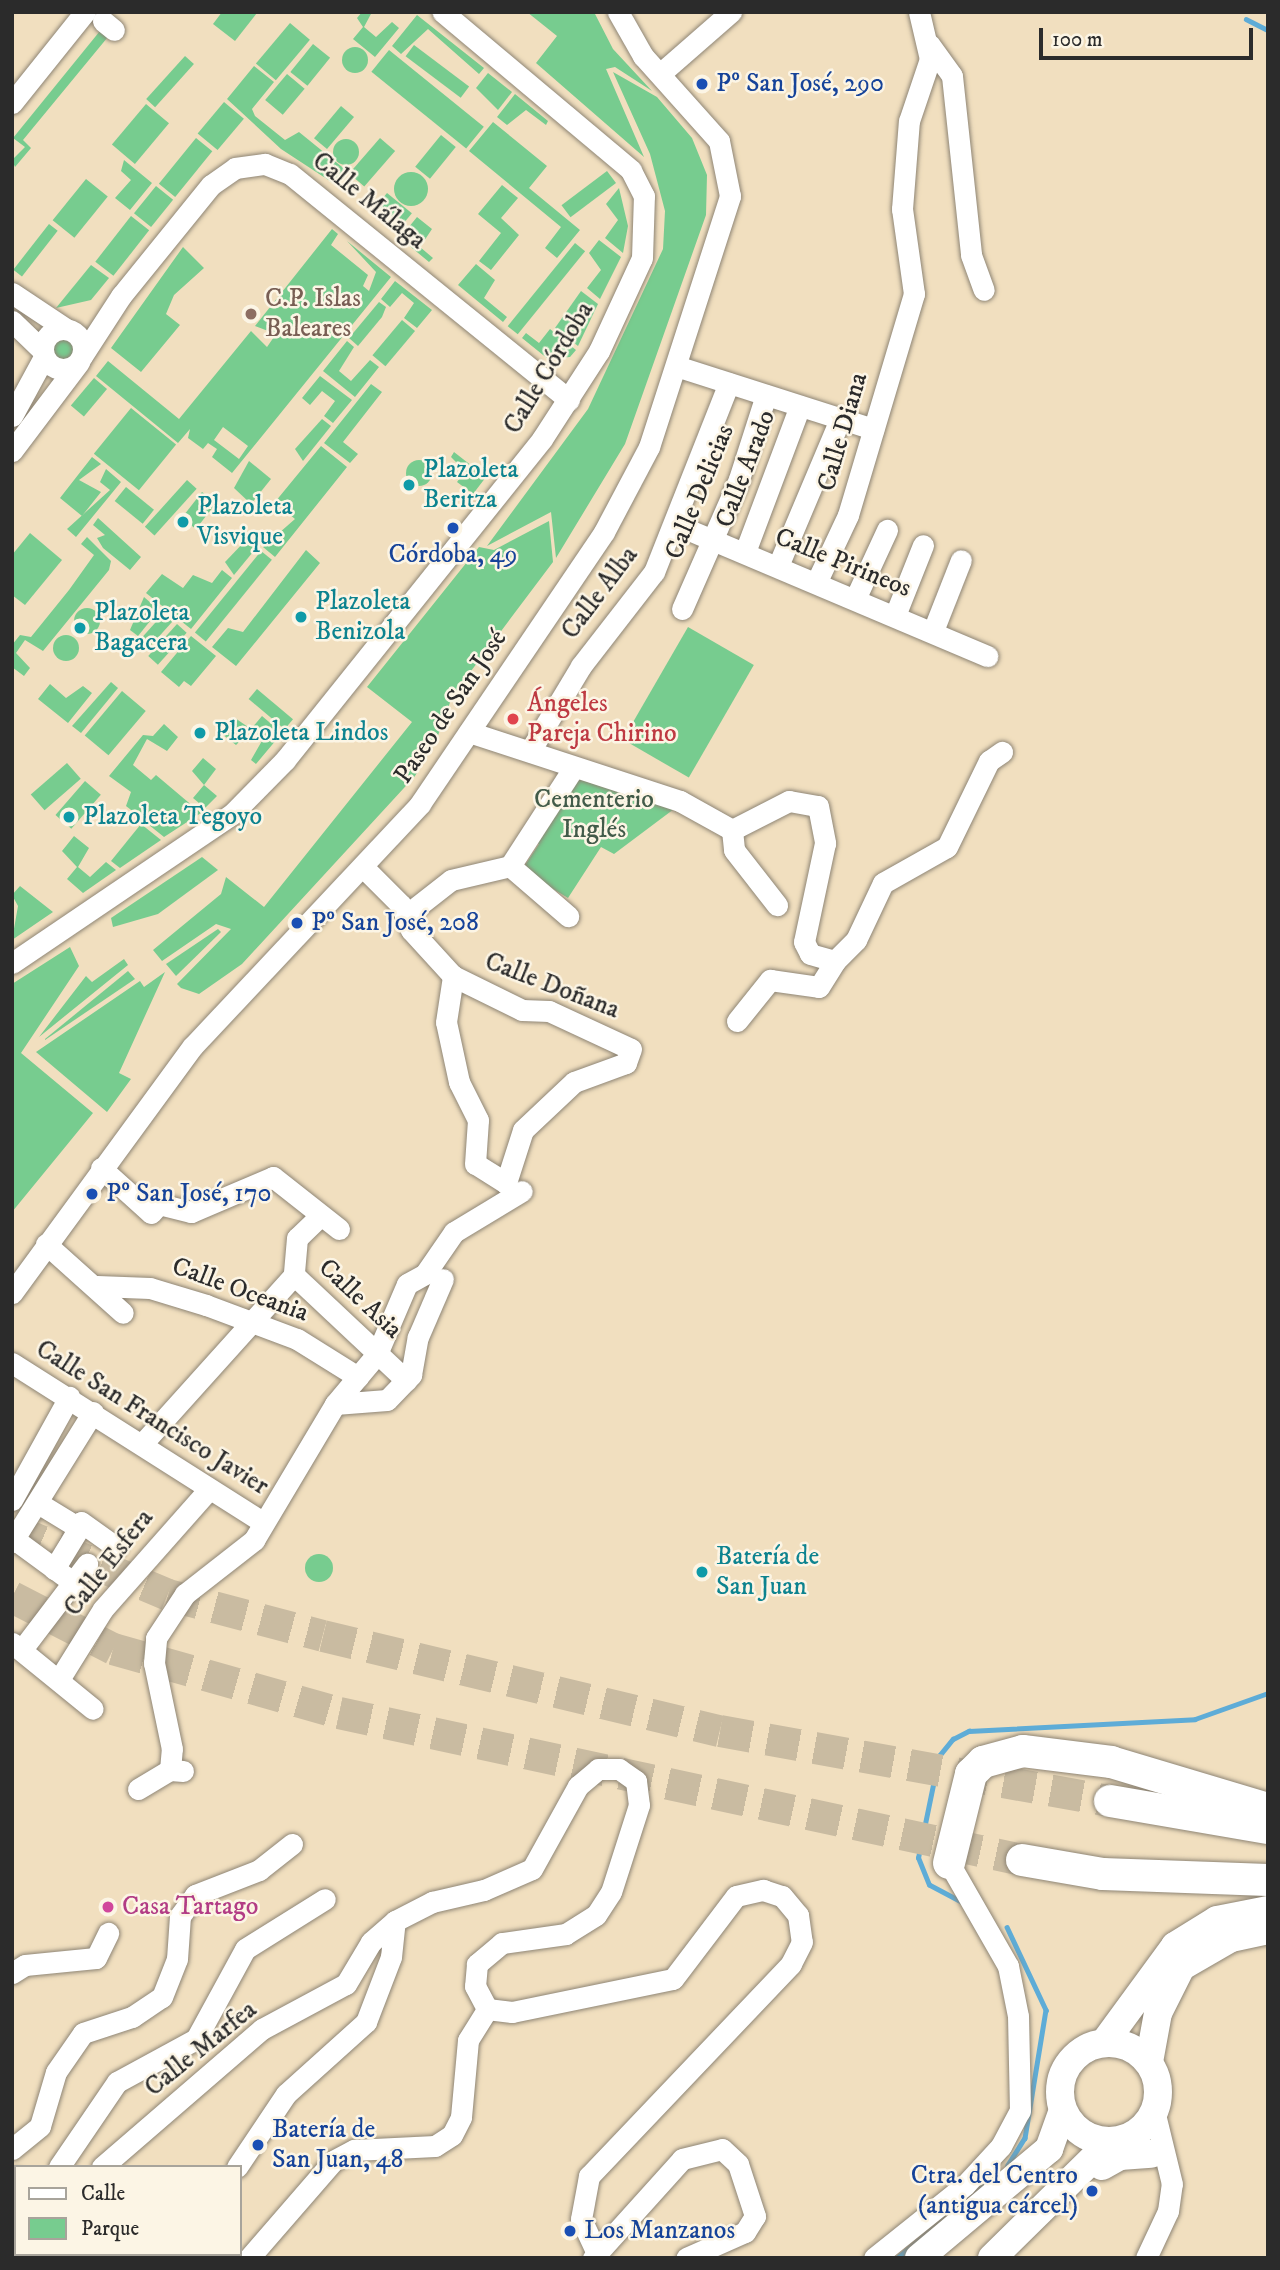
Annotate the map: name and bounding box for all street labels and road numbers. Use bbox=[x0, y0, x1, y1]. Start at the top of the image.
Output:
street label: Calle Málaga bbox=[306, 146, 432, 256]
street label: Calle Córdoba bbox=[497, 296, 601, 440]
street label: Calle Diana bbox=[811, 369, 875, 495]
street label: Calle Arado bbox=[709, 406, 783, 532]
street label: Calle Delicias bbox=[659, 420, 741, 564]
street label: Calle Pirineos bbox=[770, 522, 916, 604]
street label: Calle Alba bbox=[555, 541, 645, 645]
street label: Paseo de San José bbox=[388, 624, 514, 790]
street label: Calle Doñana bbox=[480, 946, 624, 1026]
street label: Calle Oceania bbox=[167, 1251, 313, 1329]
street label: Calle Asia bbox=[312, 1252, 408, 1346]
street label: Calle San Francisco Javier bbox=[30, 1334, 274, 1502]
street label: Calle Esfera bbox=[58, 1503, 160, 1623]
street label: Calle Marfea bbox=[139, 1994, 263, 2104]

